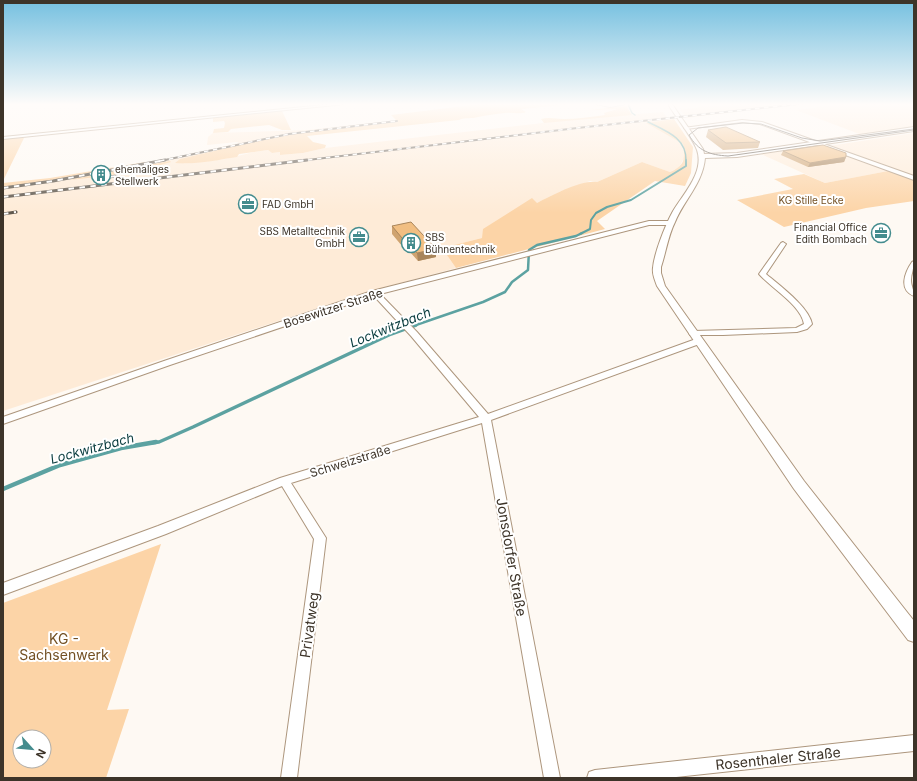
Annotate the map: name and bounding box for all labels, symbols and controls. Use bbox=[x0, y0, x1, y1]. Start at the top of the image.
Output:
place label: ehemaliges Stellwerk bbox=[115, 163, 169, 187]
building icon: ehemaliges Stellwerk bbox=[90, 164, 112, 186]
office icon: FAD GmbH bbox=[237, 193, 259, 215]
park label: KG Stille Ecke bbox=[778, 194, 844, 206]
place label: FAD GmbH bbox=[262, 198, 314, 210]
place label: Financial Office Edith Bombach bbox=[794, 221, 867, 245]
office icon: Financial Office Edith Bombach bbox=[870, 222, 892, 244]
place label: SBS Metalltechnik GmbH bbox=[260, 225, 345, 249]
office icon: SBS Metalltechnik GmbH bbox=[348, 226, 370, 248]
place label: SBS Bühnentechnik bbox=[425, 231, 496, 255]
building icon: SBS Bühnentechnik bbox=[400, 232, 422, 254]
street label: Bosewitzer Straße bbox=[281, 285, 385, 331]
water label: Lockwitzbach bbox=[347, 303, 433, 351]
water label: Lockwitzbach bbox=[48, 429, 136, 467]
street label: Schweizstraße bbox=[308, 442, 392, 480]
street label: Jonsdorfer Straße bbox=[493, 496, 531, 618]
street label: Privatweg bbox=[296, 591, 322, 659]
park label: KG - Sachsenwerk bbox=[19, 630, 109, 663]
north arrow bbox=[12, 729, 52, 769]
street label: Rosenthaler Straße bbox=[714, 743, 842, 773]
text: N bbox=[33, 747, 49, 760]

